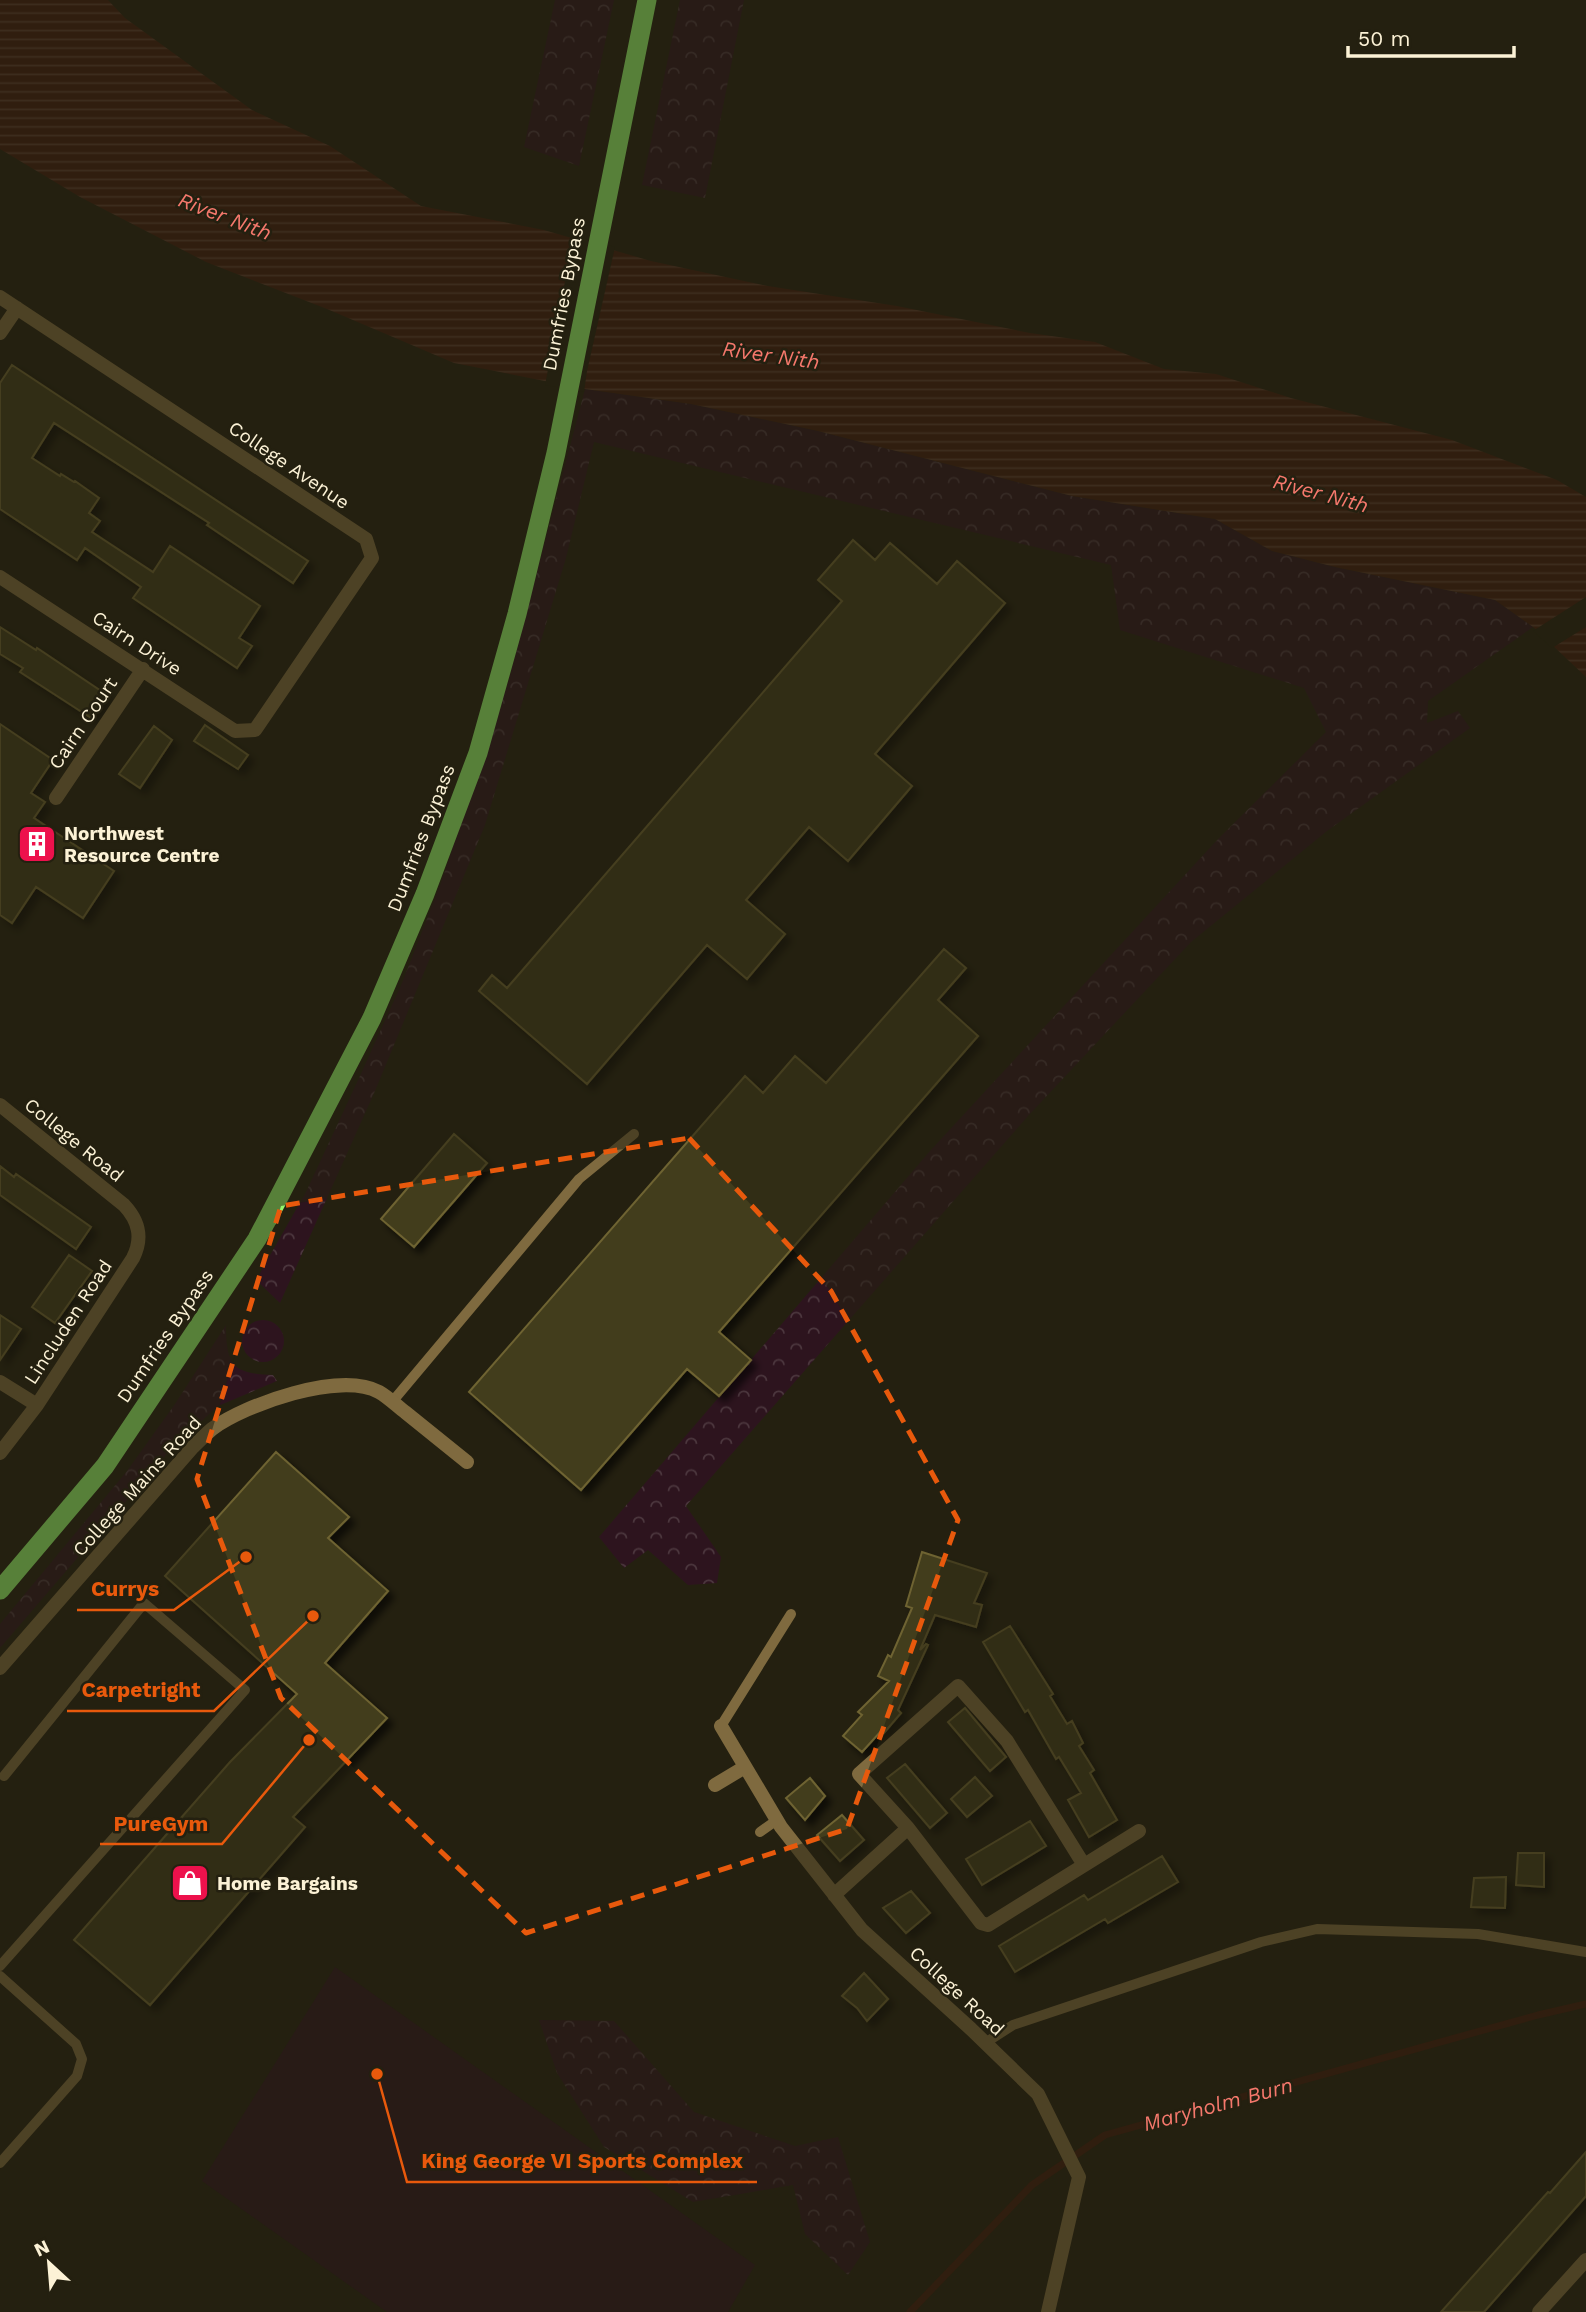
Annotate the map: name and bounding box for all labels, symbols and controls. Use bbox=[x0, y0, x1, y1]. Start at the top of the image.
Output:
scale bar bbox=[1348, 14, 1514, 58]
text: 50 m bbox=[1358, 26, 1410, 51]
water label: River Nith bbox=[175, 187, 275, 245]
street label: Dumfries Bypass bbox=[538, 215, 590, 373]
water label: River Nith bbox=[721, 336, 821, 374]
street label: College Avenue bbox=[224, 416, 354, 514]
water label: River Nith bbox=[1271, 468, 1371, 518]
street label: Cairn Drive bbox=[88, 606, 186, 680]
street label: Cairn Court bbox=[44, 673, 122, 773]
street label: Dumfries Bypass bbox=[382, 761, 460, 915]
place label: Northwest Resource Centre bbox=[64, 822, 219, 867]
building icon: Northwest Resource Centre bbox=[16, 823, 58, 865]
street label: College Road bbox=[20, 1093, 128, 1187]
street label: Lincluden Road bbox=[19, 1255, 117, 1389]
street label: Dumfries Bypass bbox=[112, 1265, 218, 1407]
street label: College Mains Road bbox=[68, 1411, 206, 1561]
callout: Currys bbox=[77, 1568, 174, 1610]
text: Currys bbox=[91, 1576, 159, 1601]
callout: Carpetright bbox=[67, 1669, 214, 1711]
text: Carpetright bbox=[82, 1677, 200, 1702]
callout: PureGym bbox=[100, 1802, 222, 1844]
text: PureGym bbox=[114, 1811, 208, 1836]
shop icon: Home Bargains bbox=[169, 1862, 211, 1904]
place label: Home Bargains bbox=[217, 1872, 358, 1895]
street label: College Road bbox=[905, 1941, 1009, 2041]
water label: Maryholm Burn bbox=[1140, 2072, 1296, 2136]
callout: King George VI Sports Complex bbox=[407, 2140, 757, 2182]
text: King George VI Sports Complex bbox=[421, 2148, 743, 2173]
north arrow bbox=[14, 2228, 84, 2298]
text: N bbox=[30, 2235, 53, 2262]

